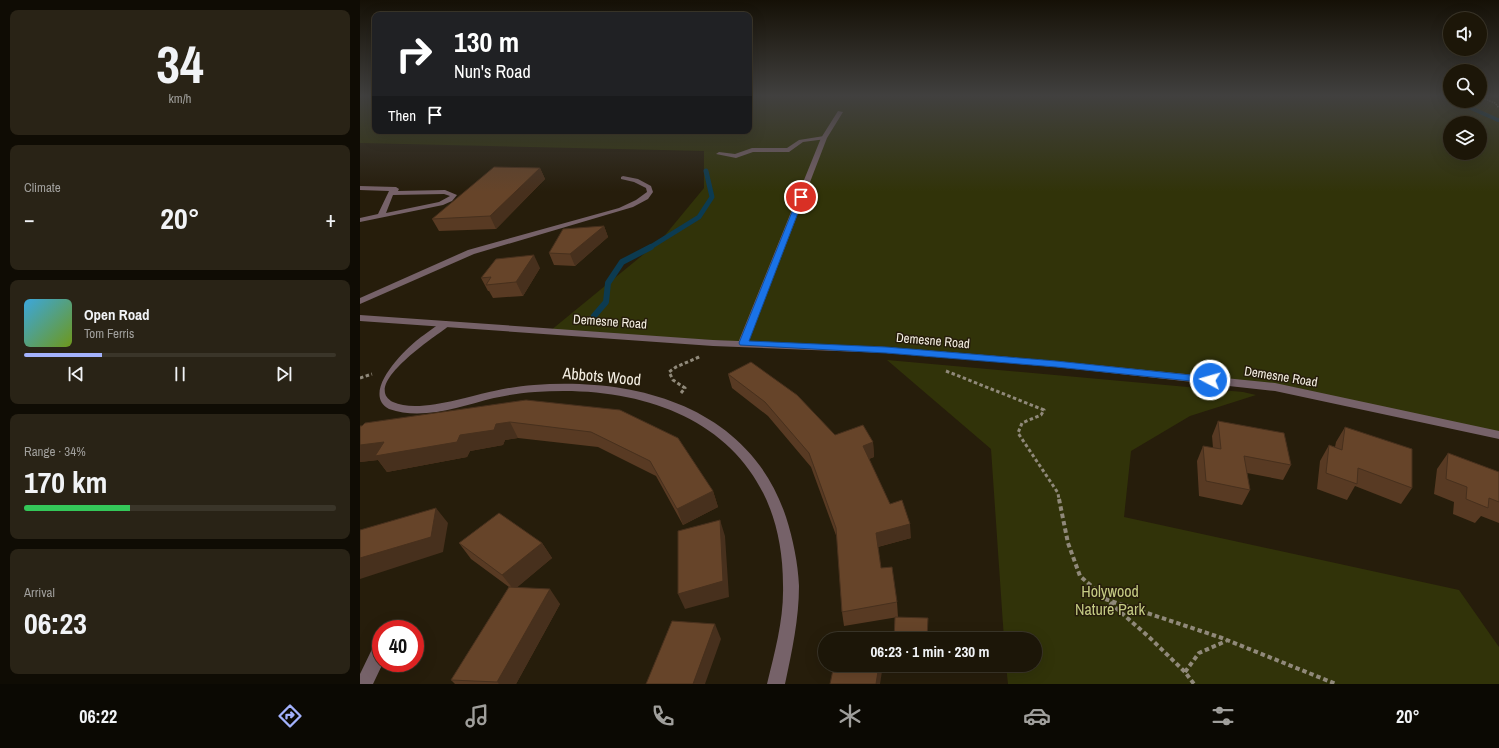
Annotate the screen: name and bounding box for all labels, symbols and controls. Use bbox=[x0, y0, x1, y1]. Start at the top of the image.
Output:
map controls bbox=[1443, 12, 1487, 160]
button: sound bbox=[1443, 12, 1487, 56]
text: 130 m bbox=[454, 23, 519, 61]
icon: right bbox=[388, 28, 440, 80]
text: 34 bbox=[156, 29, 204, 99]
text: Nun's Road bbox=[454, 59, 531, 84]
button: search bbox=[1443, 64, 1487, 108]
text: km/h bbox=[168, 90, 192, 107]
icon: arrive bbox=[424, 104, 446, 126]
text: Then bbox=[388, 105, 416, 126]
button: layers bbox=[1443, 116, 1487, 160]
text: Climate bbox=[24, 179, 61, 196]
pin bbox=[784, 180, 818, 214]
icon: arrive bbox=[790, 186, 812, 208]
text: 20° bbox=[160, 198, 200, 238]
text: − bbox=[24, 204, 35, 234]
text: + bbox=[325, 204, 336, 234]
text: Open Road bbox=[84, 304, 150, 325]
street label: Demesne Road bbox=[572, 310, 648, 333]
text: Tom Ferris bbox=[84, 325, 134, 342]
street label: Demesne Road bbox=[895, 329, 971, 352]
position arrow bbox=[1189, 359, 1231, 401]
street label: Abbots Wood bbox=[561, 362, 642, 390]
street label: Demesne Road bbox=[1243, 362, 1319, 391]
icon: previous bbox=[65, 363, 87, 385]
icon: pause bbox=[169, 363, 191, 385]
icon: next bbox=[273, 363, 295, 385]
text: Range · 34% bbox=[24, 443, 86, 460]
text: 170 km bbox=[24, 462, 107, 502]
park label: Holywood Nature Park bbox=[1075, 580, 1145, 620]
text: Arrival bbox=[24, 584, 55, 601]
text: 06:23 bbox=[24, 603, 87, 643]
speed limit sign: 40 bbox=[372, 620, 424, 672]
text: 06:23 · 1 min · 230 m bbox=[871, 641, 989, 662]
icon: directions bbox=[276, 702, 304, 730]
icon: music bbox=[463, 702, 491, 730]
icon: phone bbox=[649, 702, 677, 730]
icon: climate bbox=[836, 702, 864, 730]
icon: car bbox=[1023, 702, 1051, 730]
icon: filters bbox=[1209, 702, 1237, 730]
text: 06:22 bbox=[79, 704, 117, 729]
text: 20° bbox=[1396, 704, 1420, 729]

